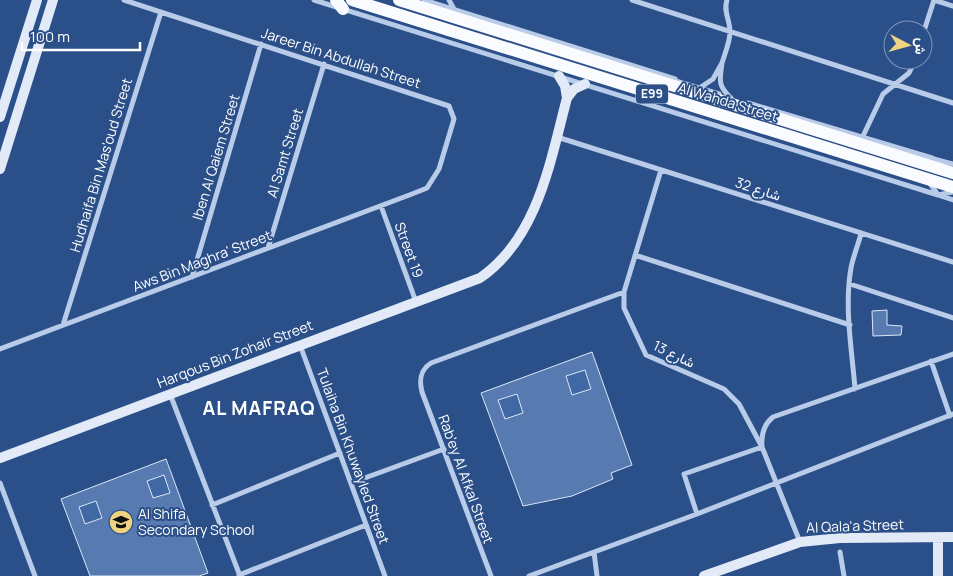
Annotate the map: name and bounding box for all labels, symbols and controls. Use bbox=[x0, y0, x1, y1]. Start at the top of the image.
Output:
scale bar bbox=[22, 20, 140, 52]
north arrow bbox=[883, 20, 933, 70]
street label: Jareer Bin Abdullah Street bbox=[259, 23, 424, 92]
text: 100 m bbox=[30, 26, 70, 47]
text: ش bbox=[911, 37, 932, 56]
street label: Hudhaifa Bin Mas'oud Street bbox=[65, 75, 136, 254]
street label: Al Wahda Street bbox=[676, 77, 781, 126]
road number: E99 bbox=[636, 85, 668, 104]
street label: Iben Al Qaiem Street bbox=[187, 91, 244, 222]
street label: Al Samt Street bbox=[262, 105, 307, 200]
street label: شارع 32 bbox=[732, 172, 783, 207]
street label: Street 19 bbox=[391, 219, 428, 280]
street label: Aws Bin Maghra' Street bbox=[130, 225, 274, 296]
street label: Harqous Bin Zohair Street bbox=[154, 315, 316, 392]
street label: شارع 13 bbox=[649, 335, 698, 374]
street label: Tulaiha Bin Khuwayled Street bbox=[313, 365, 394, 547]
district label: AL MAFRAQ bbox=[203, 395, 315, 421]
street label: Rab'ey Al Afkal Street bbox=[434, 412, 499, 546]
place label: Al Shifa Secondary School bbox=[138, 504, 255, 539]
school or university icon: Al Shifa Secondary School bbox=[108, 509, 134, 535]
street label: Al Qala'a Street bbox=[806, 514, 905, 537]

